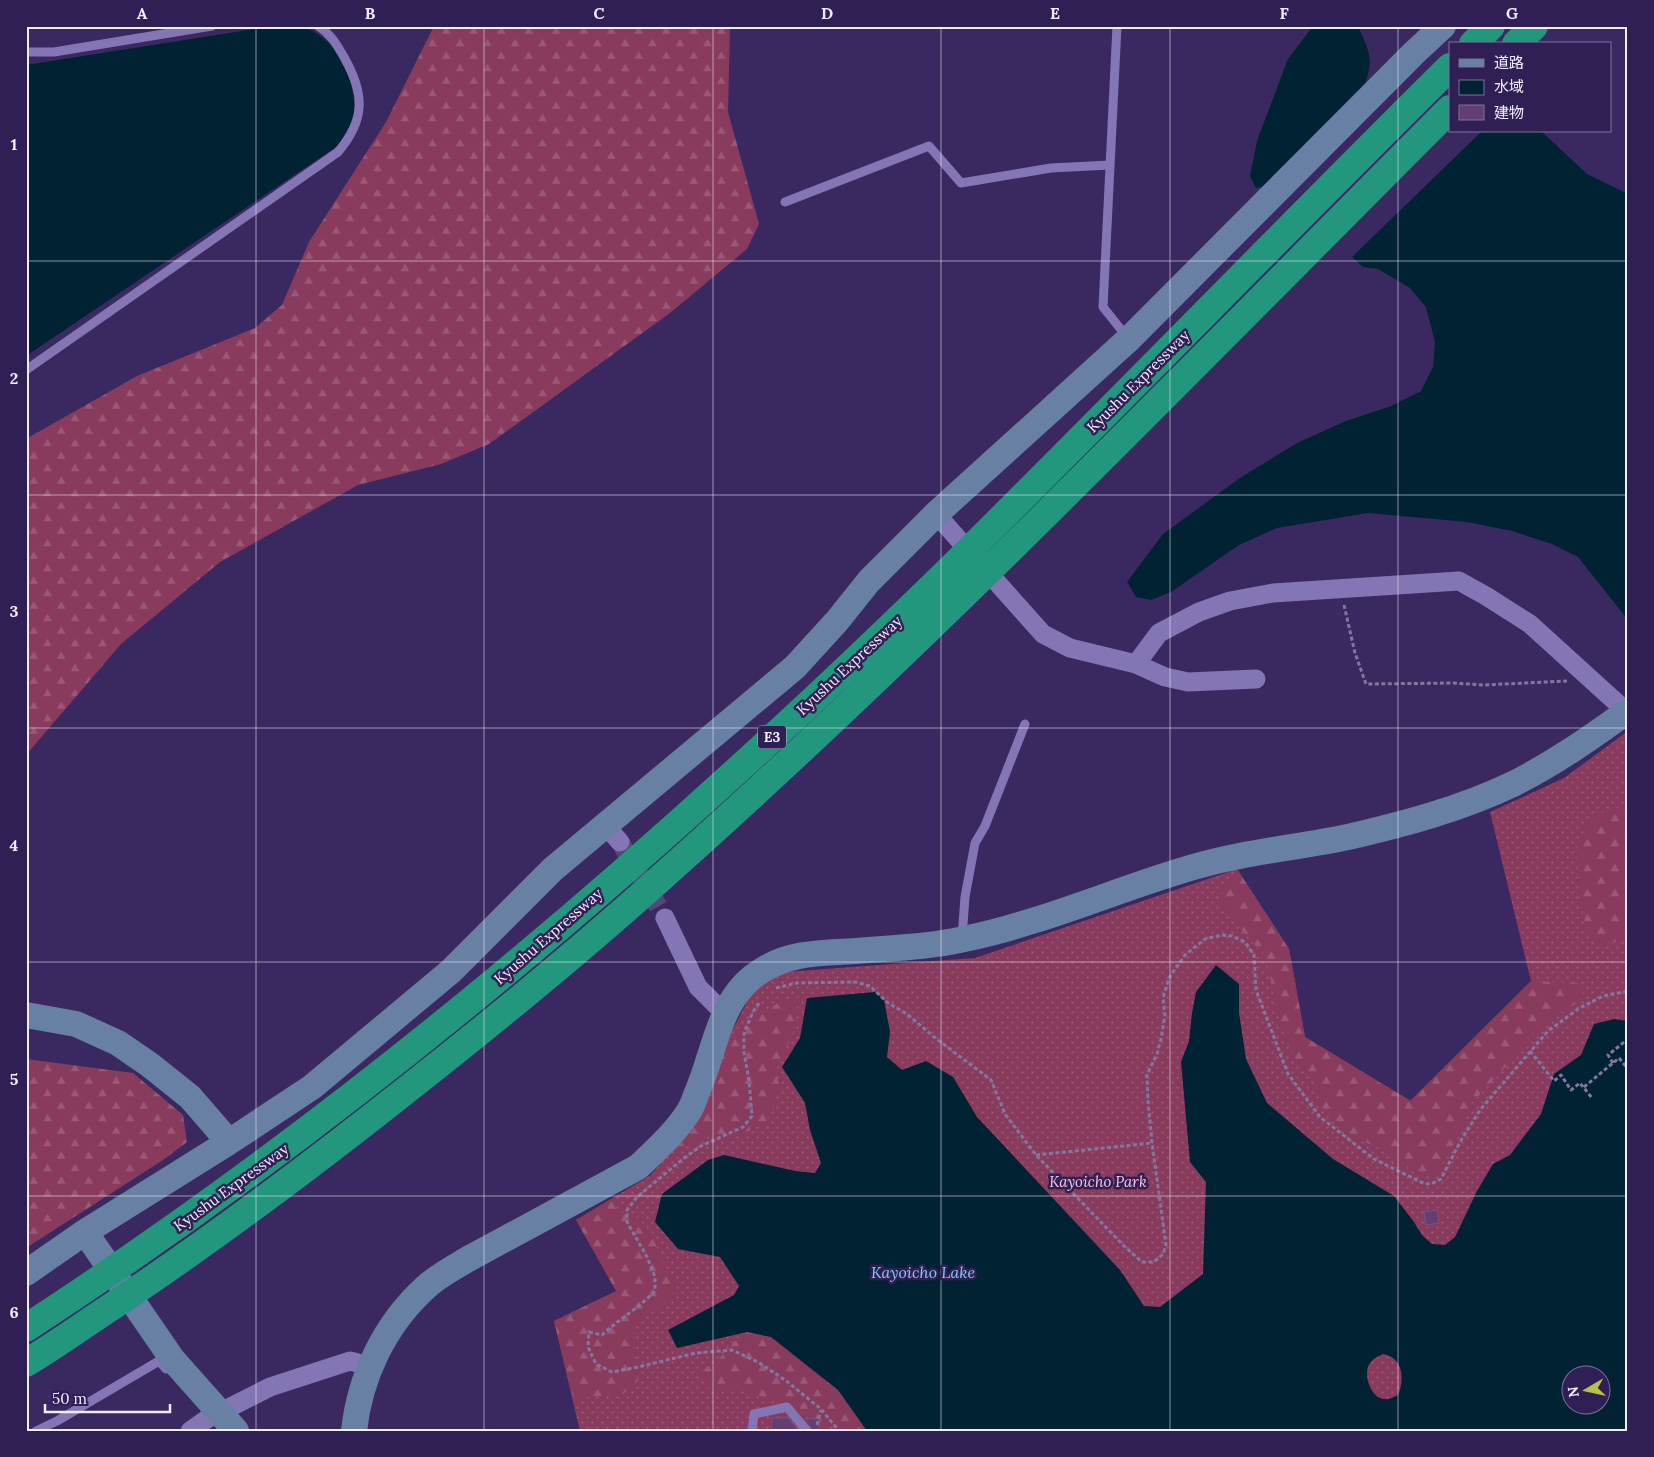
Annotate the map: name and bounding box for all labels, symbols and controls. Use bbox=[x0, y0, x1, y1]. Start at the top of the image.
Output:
text: A bbox=[137, 3, 148, 23]
text: B bbox=[365, 3, 376, 23]
text: C bbox=[593, 3, 605, 23]
text: D bbox=[821, 3, 833, 23]
text: E bbox=[1050, 3, 1060, 23]
text: F bbox=[1279, 3, 1289, 23]
text: G bbox=[1506, 3, 1518, 23]
legend bbox=[1449, 42, 1612, 132]
text: 道路 bbox=[1494, 53, 1524, 72]
text: 水域 bbox=[1494, 77, 1524, 96]
text: 建物 bbox=[1494, 103, 1524, 122]
text: 1 bbox=[11, 134, 17, 154]
street label: Kyushu Expressway bbox=[1083, 326, 1193, 436]
text: 2 bbox=[10, 368, 18, 388]
text: 3 bbox=[10, 601, 19, 621]
street label: Kyushu Expressway bbox=[792, 611, 906, 719]
road number: E3 bbox=[758, 726, 786, 749]
text: 4 bbox=[10, 835, 19, 855]
street label: Kyushu Expressway bbox=[490, 884, 606, 988]
text: 5 bbox=[10, 1069, 19, 1089]
street label: Kyushu Expressway bbox=[170, 1139, 292, 1235]
park label: Kayoicho Park bbox=[1049, 1172, 1147, 1191]
water label: Kayoicho Lake bbox=[871, 1262, 975, 1282]
text: 6 bbox=[9, 1302, 19, 1322]
north arrow bbox=[1562, 1364, 1612, 1414]
scale bar bbox=[45, 1382, 170, 1414]
text: N bbox=[1563, 1385, 1583, 1399]
text: 50 m bbox=[52, 1389, 87, 1408]

